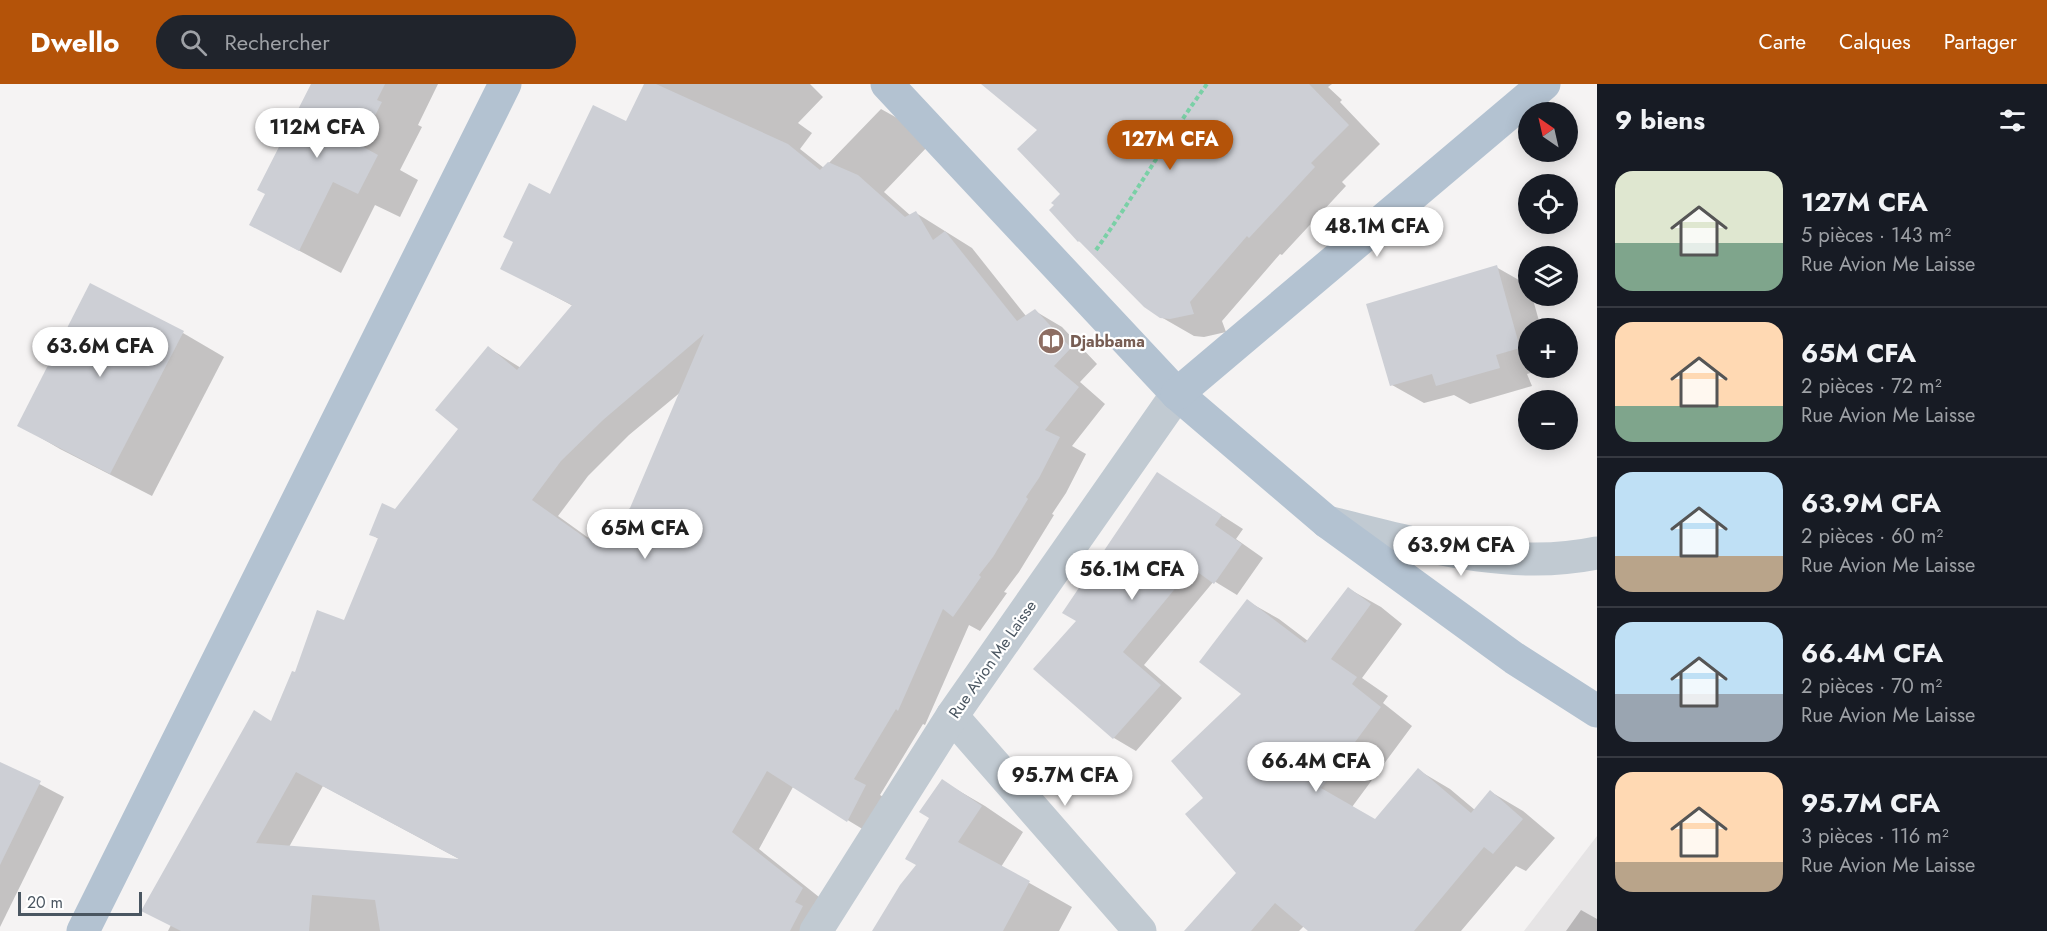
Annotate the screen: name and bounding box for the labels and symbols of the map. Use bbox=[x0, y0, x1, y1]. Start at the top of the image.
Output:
north arrow bbox=[1518, 102, 1578, 162]
pin: 112M CFA bbox=[255, 108, 379, 159]
pin: 127M CFA bbox=[1108, 120, 1232, 171]
pin: 48.1M CFA bbox=[1308, 207, 1446, 258]
library icon: Djabbama bbox=[1036, 326, 1066, 356]
pin: 63.6M CFA bbox=[31, 327, 169, 378]
place label: Djabbama bbox=[1070, 330, 1145, 353]
pin: 65M CFA bbox=[590, 509, 700, 560]
pin: 63.9M CFA bbox=[1392, 526, 1530, 577]
pin: 56.1M CFA bbox=[1063, 550, 1201, 601]
street label: Rue Avion Me Laisse bbox=[943, 596, 1042, 723]
pin: 66.4M CFA bbox=[1247, 742, 1385, 793]
pin: 95.7M CFA bbox=[996, 756, 1134, 807]
scale bar bbox=[18, 889, 142, 916]

